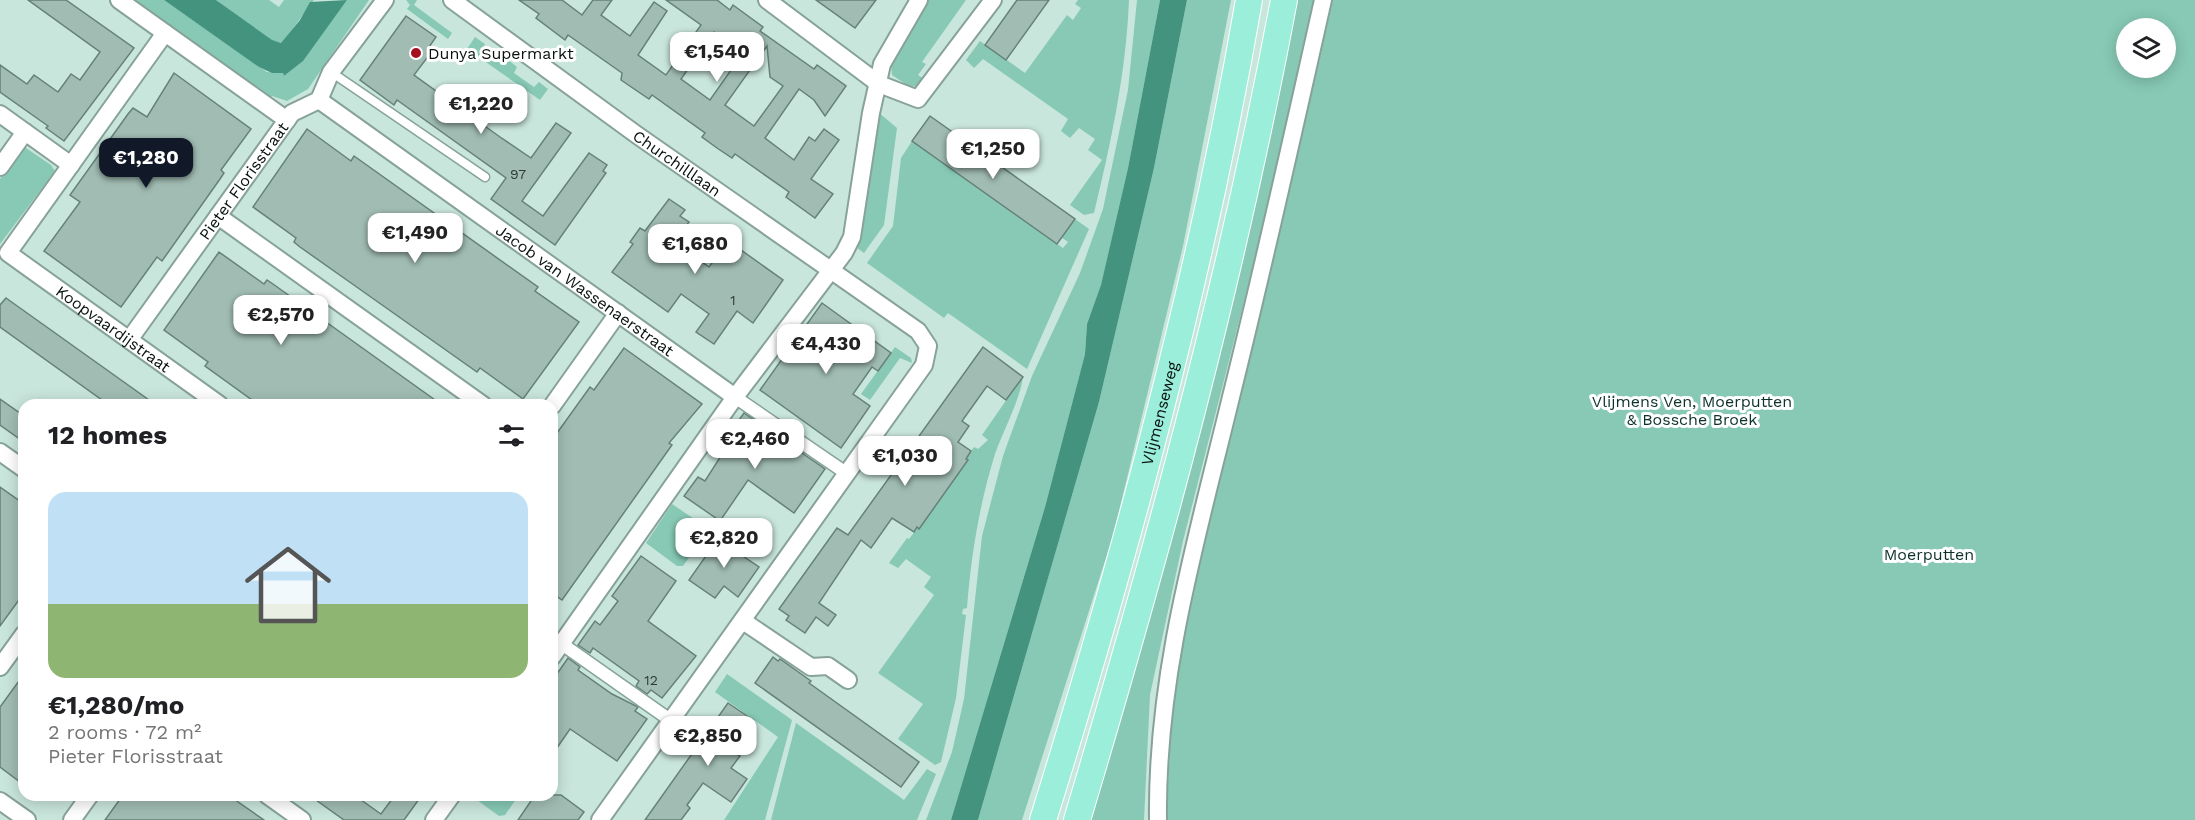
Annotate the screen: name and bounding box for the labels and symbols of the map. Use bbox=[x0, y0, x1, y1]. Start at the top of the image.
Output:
pin: €1,540 bbox=[668, 32, 766, 83]
place label: Dunya Supermarkt bbox=[428, 44, 574, 63]
marker: Dunya Supermarkt bbox=[409, 46, 423, 60]
pin: €1,220 bbox=[432, 84, 530, 135]
street label: Pieter Florisstraat bbox=[195, 118, 292, 244]
street label: Churchilllaan bbox=[629, 126, 725, 201]
pin: €1,250 bbox=[944, 129, 1042, 180]
pin: €1,280 bbox=[97, 138, 195, 189]
house number: 97 bbox=[510, 166, 526, 182]
pin: €1,490 bbox=[366, 213, 464, 264]
street label: Jacob van Wassenaerstraat bbox=[492, 220, 678, 360]
pin: €1,680 bbox=[646, 224, 744, 275]
street label: Koopvaardijstraat bbox=[52, 282, 174, 377]
house number: 1 bbox=[730, 292, 736, 308]
pin: €2,570 bbox=[232, 295, 330, 346]
pin: €4,430 bbox=[777, 324, 875, 375]
street label: Vlijmenseweg bbox=[1137, 359, 1182, 468]
park label: Vlijmens Ven, Moerputten & Bossche Broek bbox=[1592, 392, 1792, 429]
pin: €2,460 bbox=[706, 419, 804, 470]
pin: €1,030 bbox=[856, 436, 954, 487]
pin: €2,820 bbox=[675, 518, 773, 569]
park label: Moerputten bbox=[1884, 545, 1974, 564]
house number: 12 bbox=[644, 672, 658, 688]
pin: €2,850 bbox=[659, 716, 757, 767]

